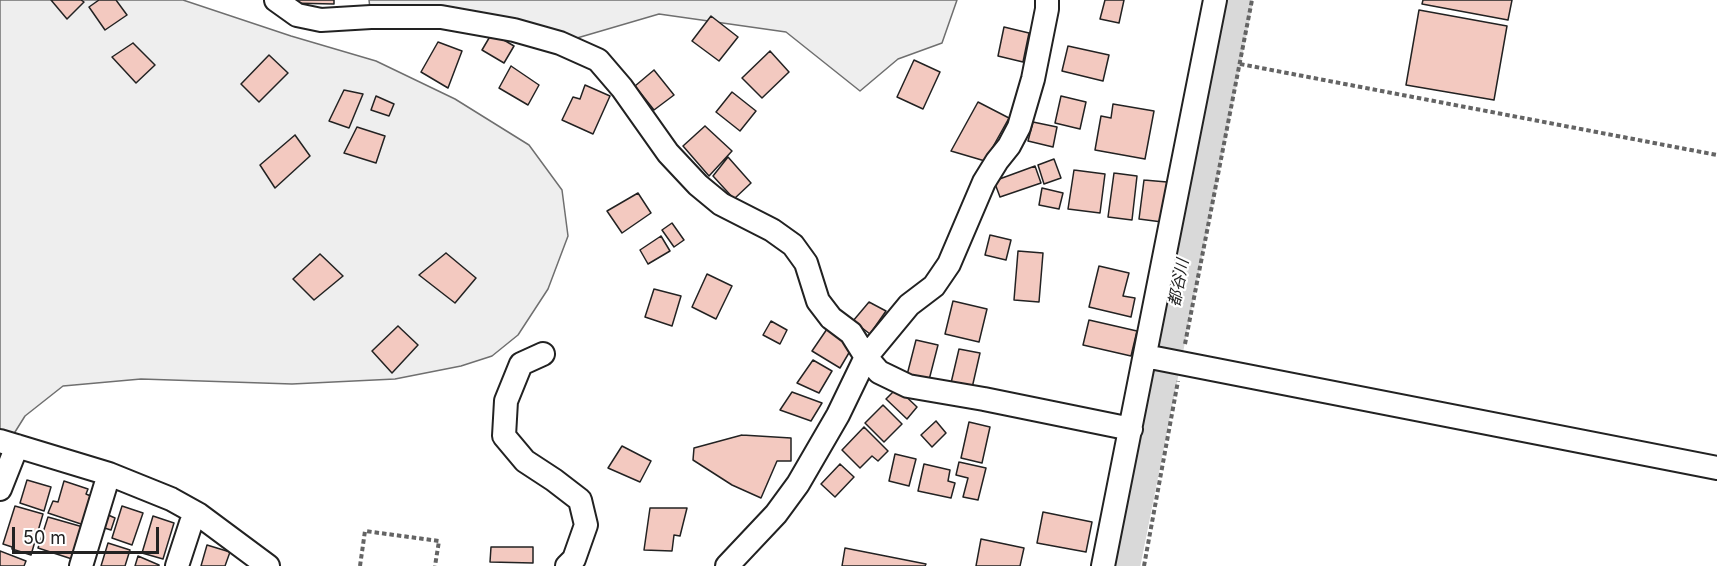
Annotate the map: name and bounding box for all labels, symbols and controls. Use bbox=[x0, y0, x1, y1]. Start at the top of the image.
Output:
water label: 都谷川 bbox=[1165, 258, 1193, 308]
scale bar bbox=[15, 515, 162, 553]
text: 50 m bbox=[23, 527, 66, 548]

